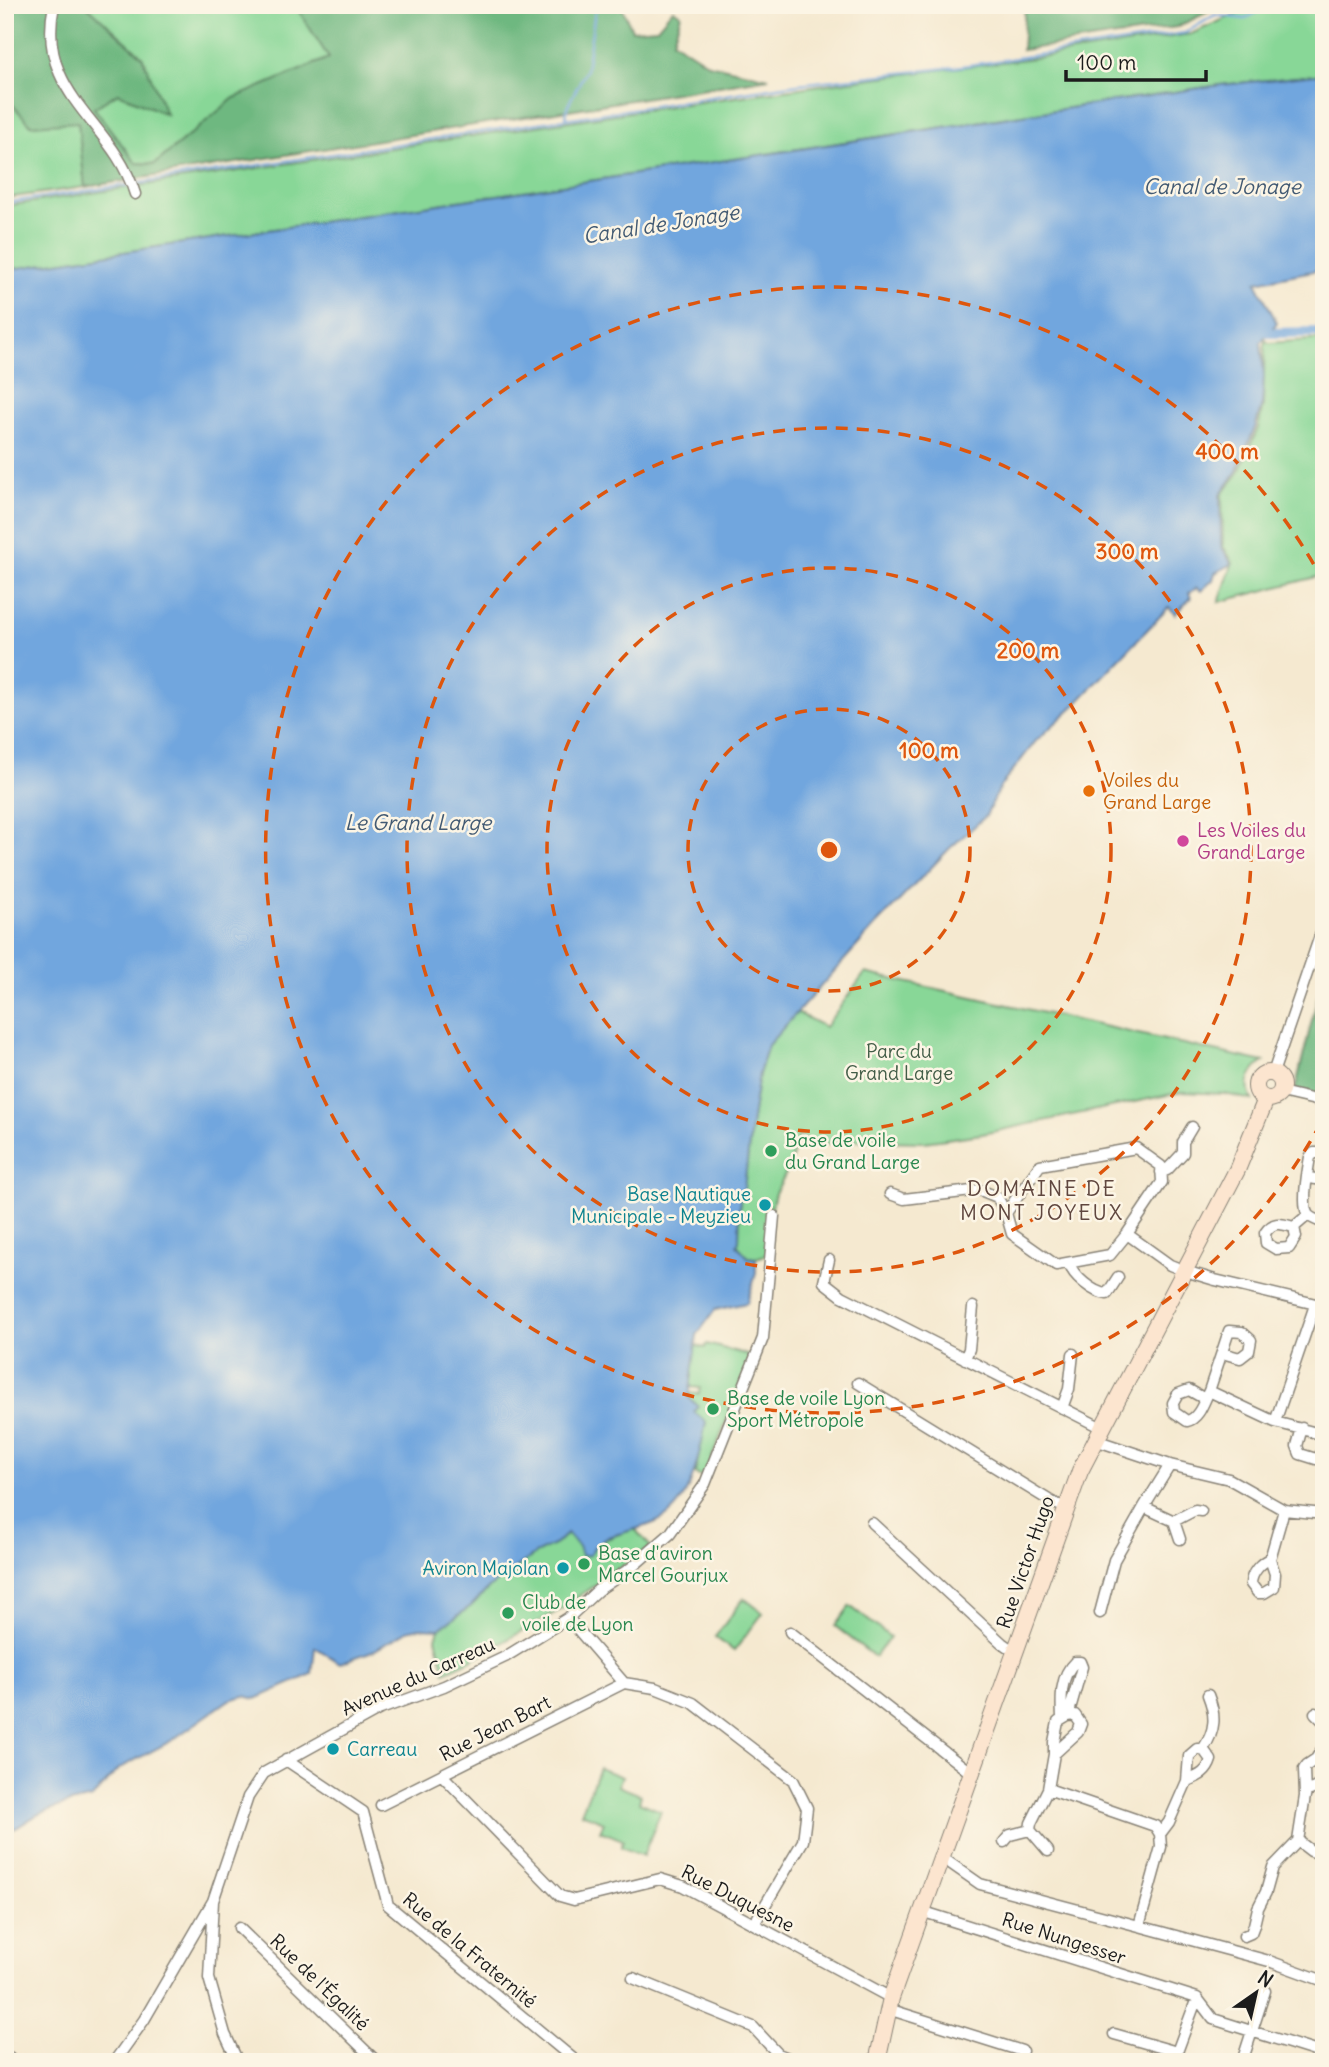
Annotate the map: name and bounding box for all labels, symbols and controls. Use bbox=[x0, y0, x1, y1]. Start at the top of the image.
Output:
scale bar bbox=[1066, 38, 1206, 82]
text: 100 m bbox=[1077, 49, 1136, 76]
water label: Canal de Jonage bbox=[1143, 173, 1302, 200]
water label: Canal de Jonage bbox=[581, 198, 743, 250]
text: 400 m bbox=[1195, 438, 1259, 465]
text: 300 m bbox=[1096, 538, 1159, 565]
text: 200 m bbox=[997, 637, 1060, 664]
text: 100 m bbox=[899, 737, 959, 764]
place label: Voiles du Grand Large bbox=[1103, 768, 1211, 814]
marker: Voiles du Grand Large bbox=[1081, 783, 1097, 799]
water label: Le Grand Large bbox=[345, 809, 493, 836]
place label: Les Voiles du Grand Large bbox=[1197, 818, 1306, 864]
marker: Les Voiles du Grand Large bbox=[1175, 833, 1191, 849]
centre of rings bbox=[817, 838, 841, 862]
park label: Parc du Grand Large bbox=[845, 1039, 953, 1085]
place label: Base de voile du Grand Large bbox=[785, 1128, 920, 1174]
marker: Base de voile du Grand Large bbox=[763, 1143, 779, 1159]
district label: DOMAINE DE MONT JOYEUX bbox=[960, 1175, 1124, 1226]
place label: Base Nautique Municipale - Meyzieu bbox=[571, 1182, 751, 1228]
marker: Base Nautique Municipale - Meyzieu bbox=[757, 1197, 773, 1213]
place label: Base de voile Lyon Sport Métropole bbox=[727, 1386, 885, 1432]
marker: Base de voile Lyon Sport Métropole bbox=[705, 1401, 721, 1417]
street label: Rue Victor Hugo bbox=[991, 1492, 1059, 1632]
place label: Base d'aviron Marcel Gourjux bbox=[598, 1541, 729, 1587]
place label: Aviron Majolan bbox=[423, 1556, 549, 1580]
marker: Base d'aviron Marcel Gourjux bbox=[576, 1556, 592, 1572]
marker: Aviron Majolan bbox=[555, 1560, 571, 1576]
place label: Club de voile de Lyon bbox=[522, 1590, 634, 1636]
marker: Club de voile de Lyon bbox=[500, 1605, 516, 1621]
street label: Avenue du Carreau bbox=[338, 1631, 498, 1721]
street label: Rue Jean Bart bbox=[435, 1690, 555, 1766]
place label: Carreau bbox=[347, 1737, 417, 1761]
marker: Carreau bbox=[325, 1741, 341, 1757]
street label: Rue Duquesne bbox=[677, 1859, 799, 1937]
street label: Rue de la Fraternité bbox=[398, 1887, 542, 2013]
street label: Rue Nungesser bbox=[999, 1907, 1129, 1969]
street label: Rue de l'Égalité bbox=[265, 1929, 375, 2035]
north arrow bbox=[1220, 1958, 1290, 2028]
text: N bbox=[1253, 1965, 1278, 1993]

